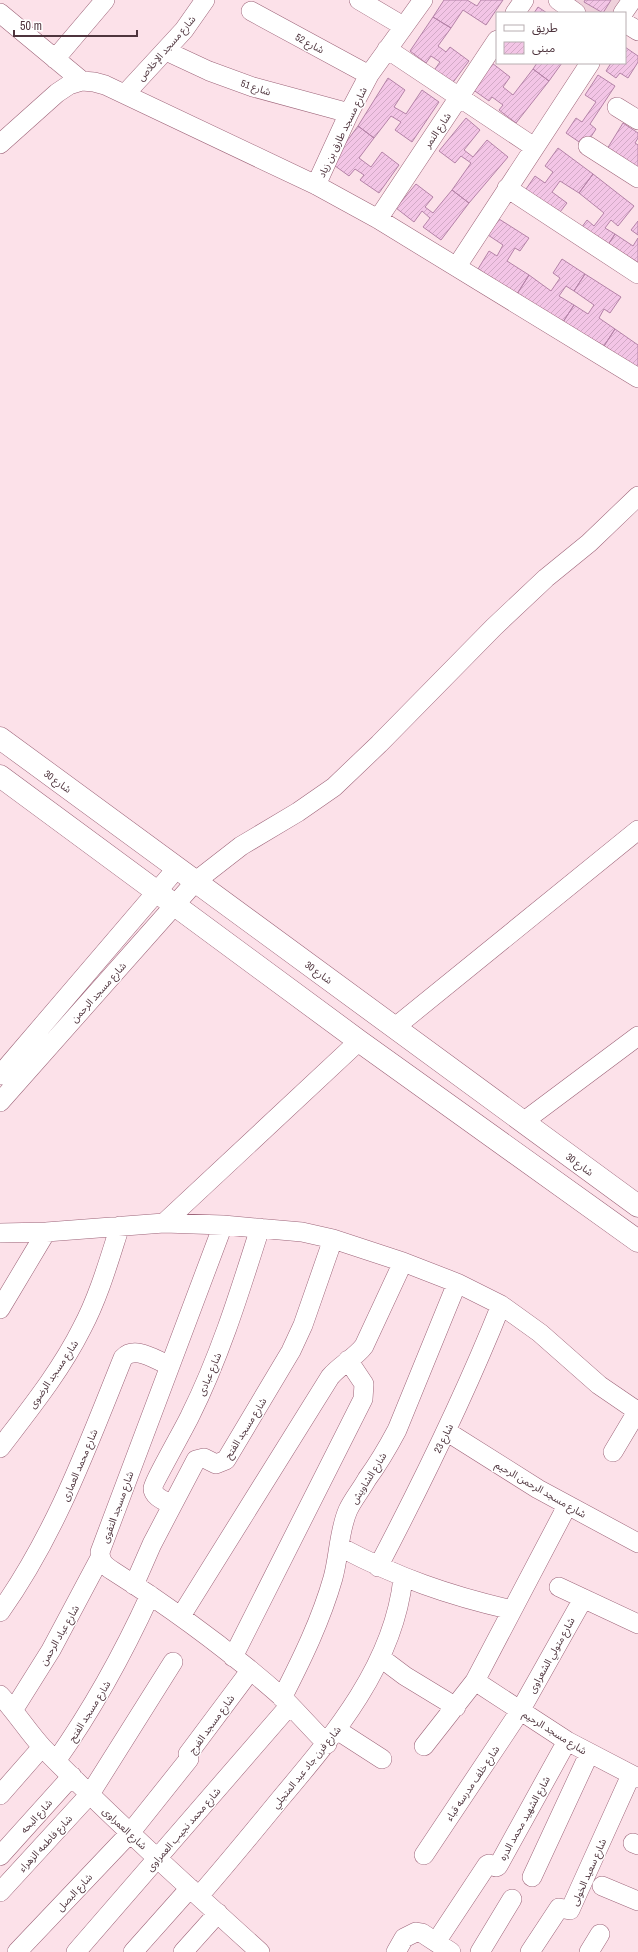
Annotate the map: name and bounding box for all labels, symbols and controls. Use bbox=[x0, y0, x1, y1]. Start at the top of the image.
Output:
scale bar bbox=[14, 12, 137, 38]
legend bbox=[496, 12, 626, 64]
street label: شارع مسجد الإخلاص bbox=[134, 13, 199, 84]
text: 50 m bbox=[20, 18, 42, 34]
text: طريق bbox=[532, 20, 558, 36]
street label: شارع 52 bbox=[293, 30, 327, 57]
text: مبنى bbox=[532, 40, 555, 56]
street label: شارع 51 bbox=[239, 77, 273, 99]
street label: شارع مسجد طارق بن زياد bbox=[315, 85, 371, 180]
street label: شارع النمر bbox=[420, 110, 455, 152]
street label: شارع 30 bbox=[41, 767, 74, 797]
street label: شارع 30 bbox=[302, 958, 335, 988]
street label: شارع مسجد الرحمن bbox=[68, 959, 130, 1026]
street label: شارع 30 bbox=[563, 1150, 596, 1180]
street label: شارع مسجد الرضوى bbox=[26, 1338, 82, 1411]
street label: شارع عبادى bbox=[195, 1351, 225, 1398]
street label: شارع مسجد الفتح bbox=[221, 1395, 270, 1462]
street label: شارع 23 bbox=[431, 1421, 457, 1455]
street label: شارع محمد العمارى bbox=[58, 1427, 101, 1504]
street label: شارع الشاويش bbox=[347, 1450, 390, 1507]
street label: شارع مسجد الرحمن الرحيم bbox=[492, 1458, 589, 1522]
street label: شارع مسجد التقوى bbox=[98, 1469, 137, 1545]
street label: شارع عباد الرحمن bbox=[37, 1603, 83, 1668]
street label: شارع متولي الشعراوى bbox=[525, 1615, 579, 1696]
street label: شارع مسجد الفتح bbox=[65, 1678, 114, 1745]
street label: شارع مسجد الفرج bbox=[186, 1692, 238, 1757]
street label: شارع مسجد الرحيم bbox=[520, 1707, 589, 1758]
street label: شارع فرن جاد عبد المتجلي bbox=[269, 1723, 345, 1812]
street label: شارع خلف مدرسه قباء bbox=[442, 1743, 503, 1824]
street label: شارع الشهيد محمد الدره bbox=[496, 1774, 554, 1863]
street label: شارع محمد نجيب العمراوى bbox=[143, 1785, 224, 1875]
street label: شارع البحه bbox=[18, 1796, 56, 1837]
street label: شارع العمراوى bbox=[99, 1805, 150, 1853]
street label: شارع فاطمه الزهراء bbox=[16, 1812, 76, 1875]
street label: شارع سعيد الخولى bbox=[568, 1836, 610, 1908]
street label: شارع البصل bbox=[54, 1871, 96, 1915]

